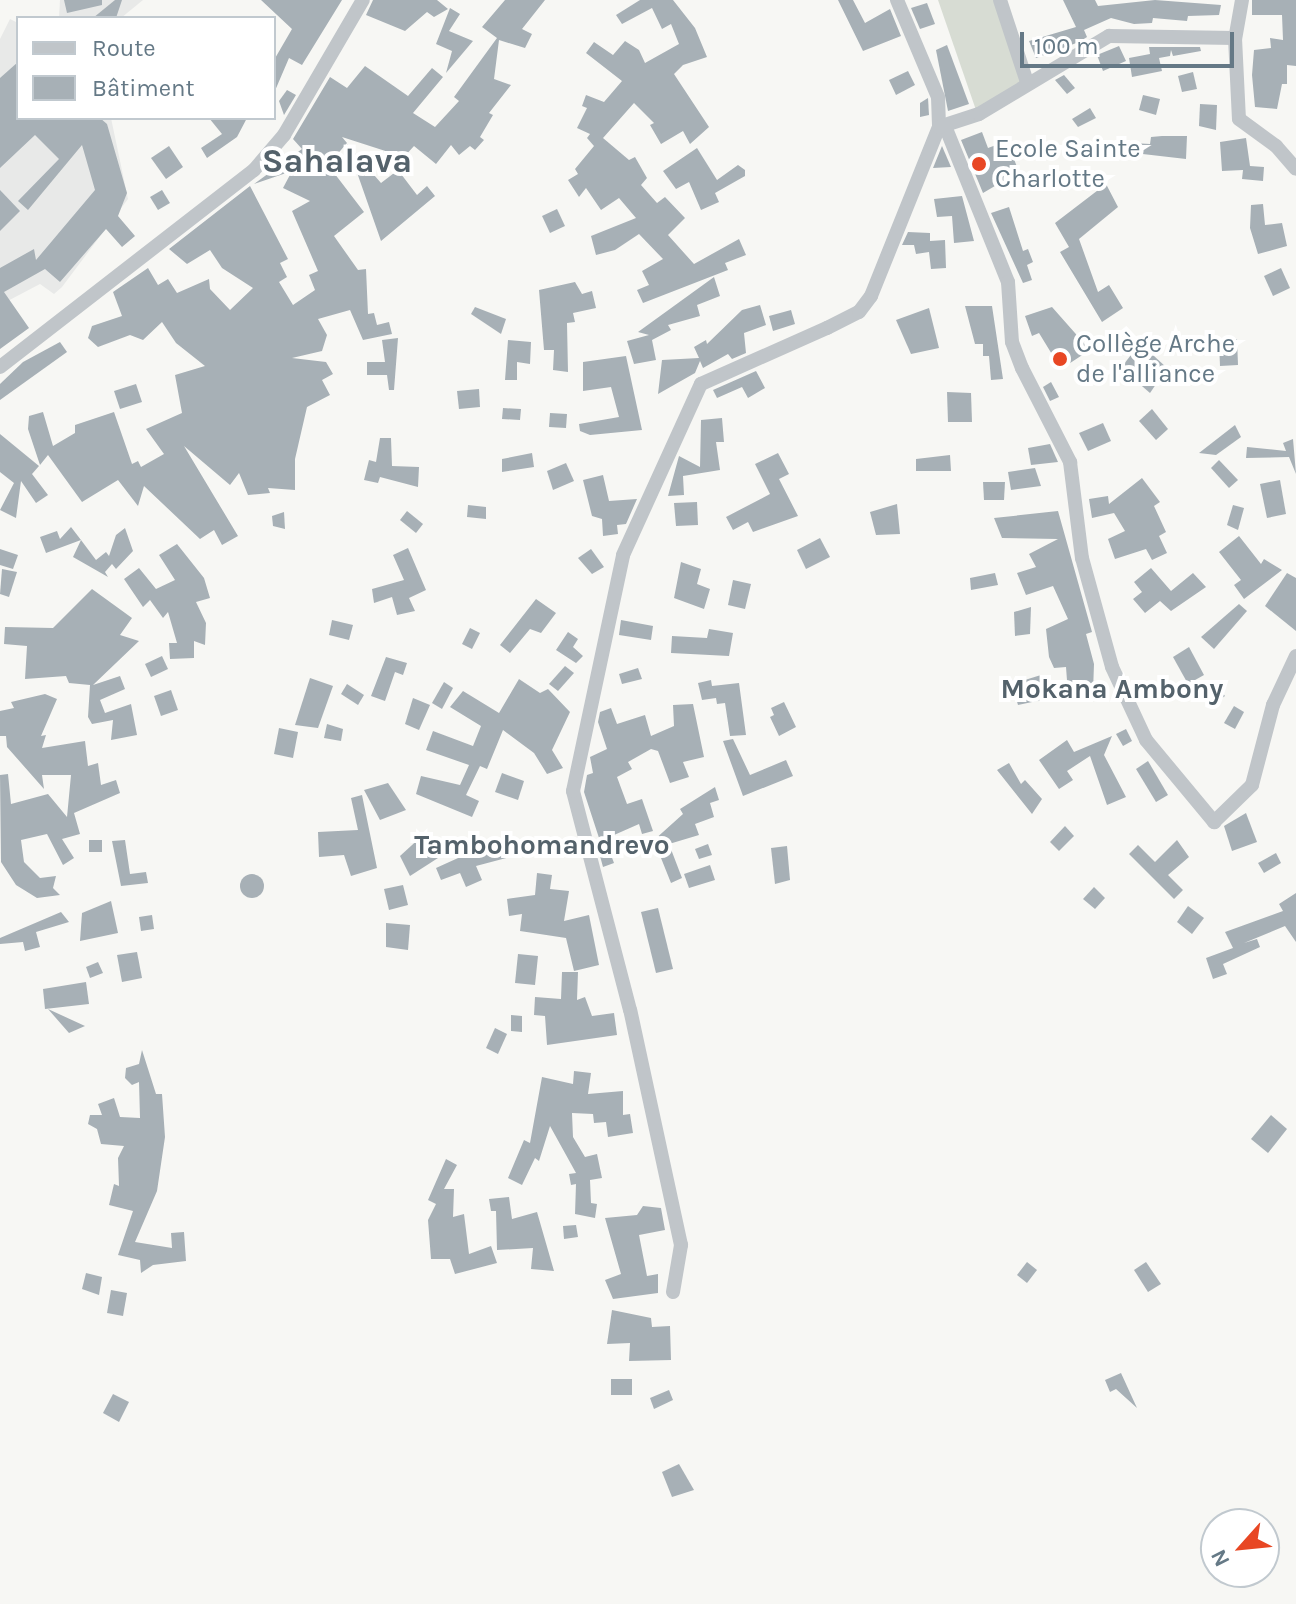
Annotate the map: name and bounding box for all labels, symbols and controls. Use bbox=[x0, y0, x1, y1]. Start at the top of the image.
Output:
legend bbox=[16, 16, 276, 120]
scale bar bbox=[1024, 16, 1238, 66]
text: 100 m bbox=[1034, 32, 1099, 60]
text: Route bbox=[92, 34, 156, 62]
text: Bâtiment bbox=[92, 74, 195, 102]
place label: Ecole Sainte Charlotte bbox=[995, 133, 1141, 194]
district label: Sahalava bbox=[262, 142, 412, 182]
marker: Ecole Sainte Charlotte bbox=[970, 155, 988, 173]
place label: Collège Arche de l'alliance bbox=[1076, 328, 1235, 390]
marker: Collège Arche de l'alliance bbox=[1051, 350, 1069, 368]
district label: Mokana Ambony bbox=[1001, 672, 1223, 706]
district label: Tambohomandrevo bbox=[414, 828, 670, 862]
north arrow bbox=[1200, 1508, 1280, 1588]
text: N bbox=[1205, 1545, 1236, 1571]

